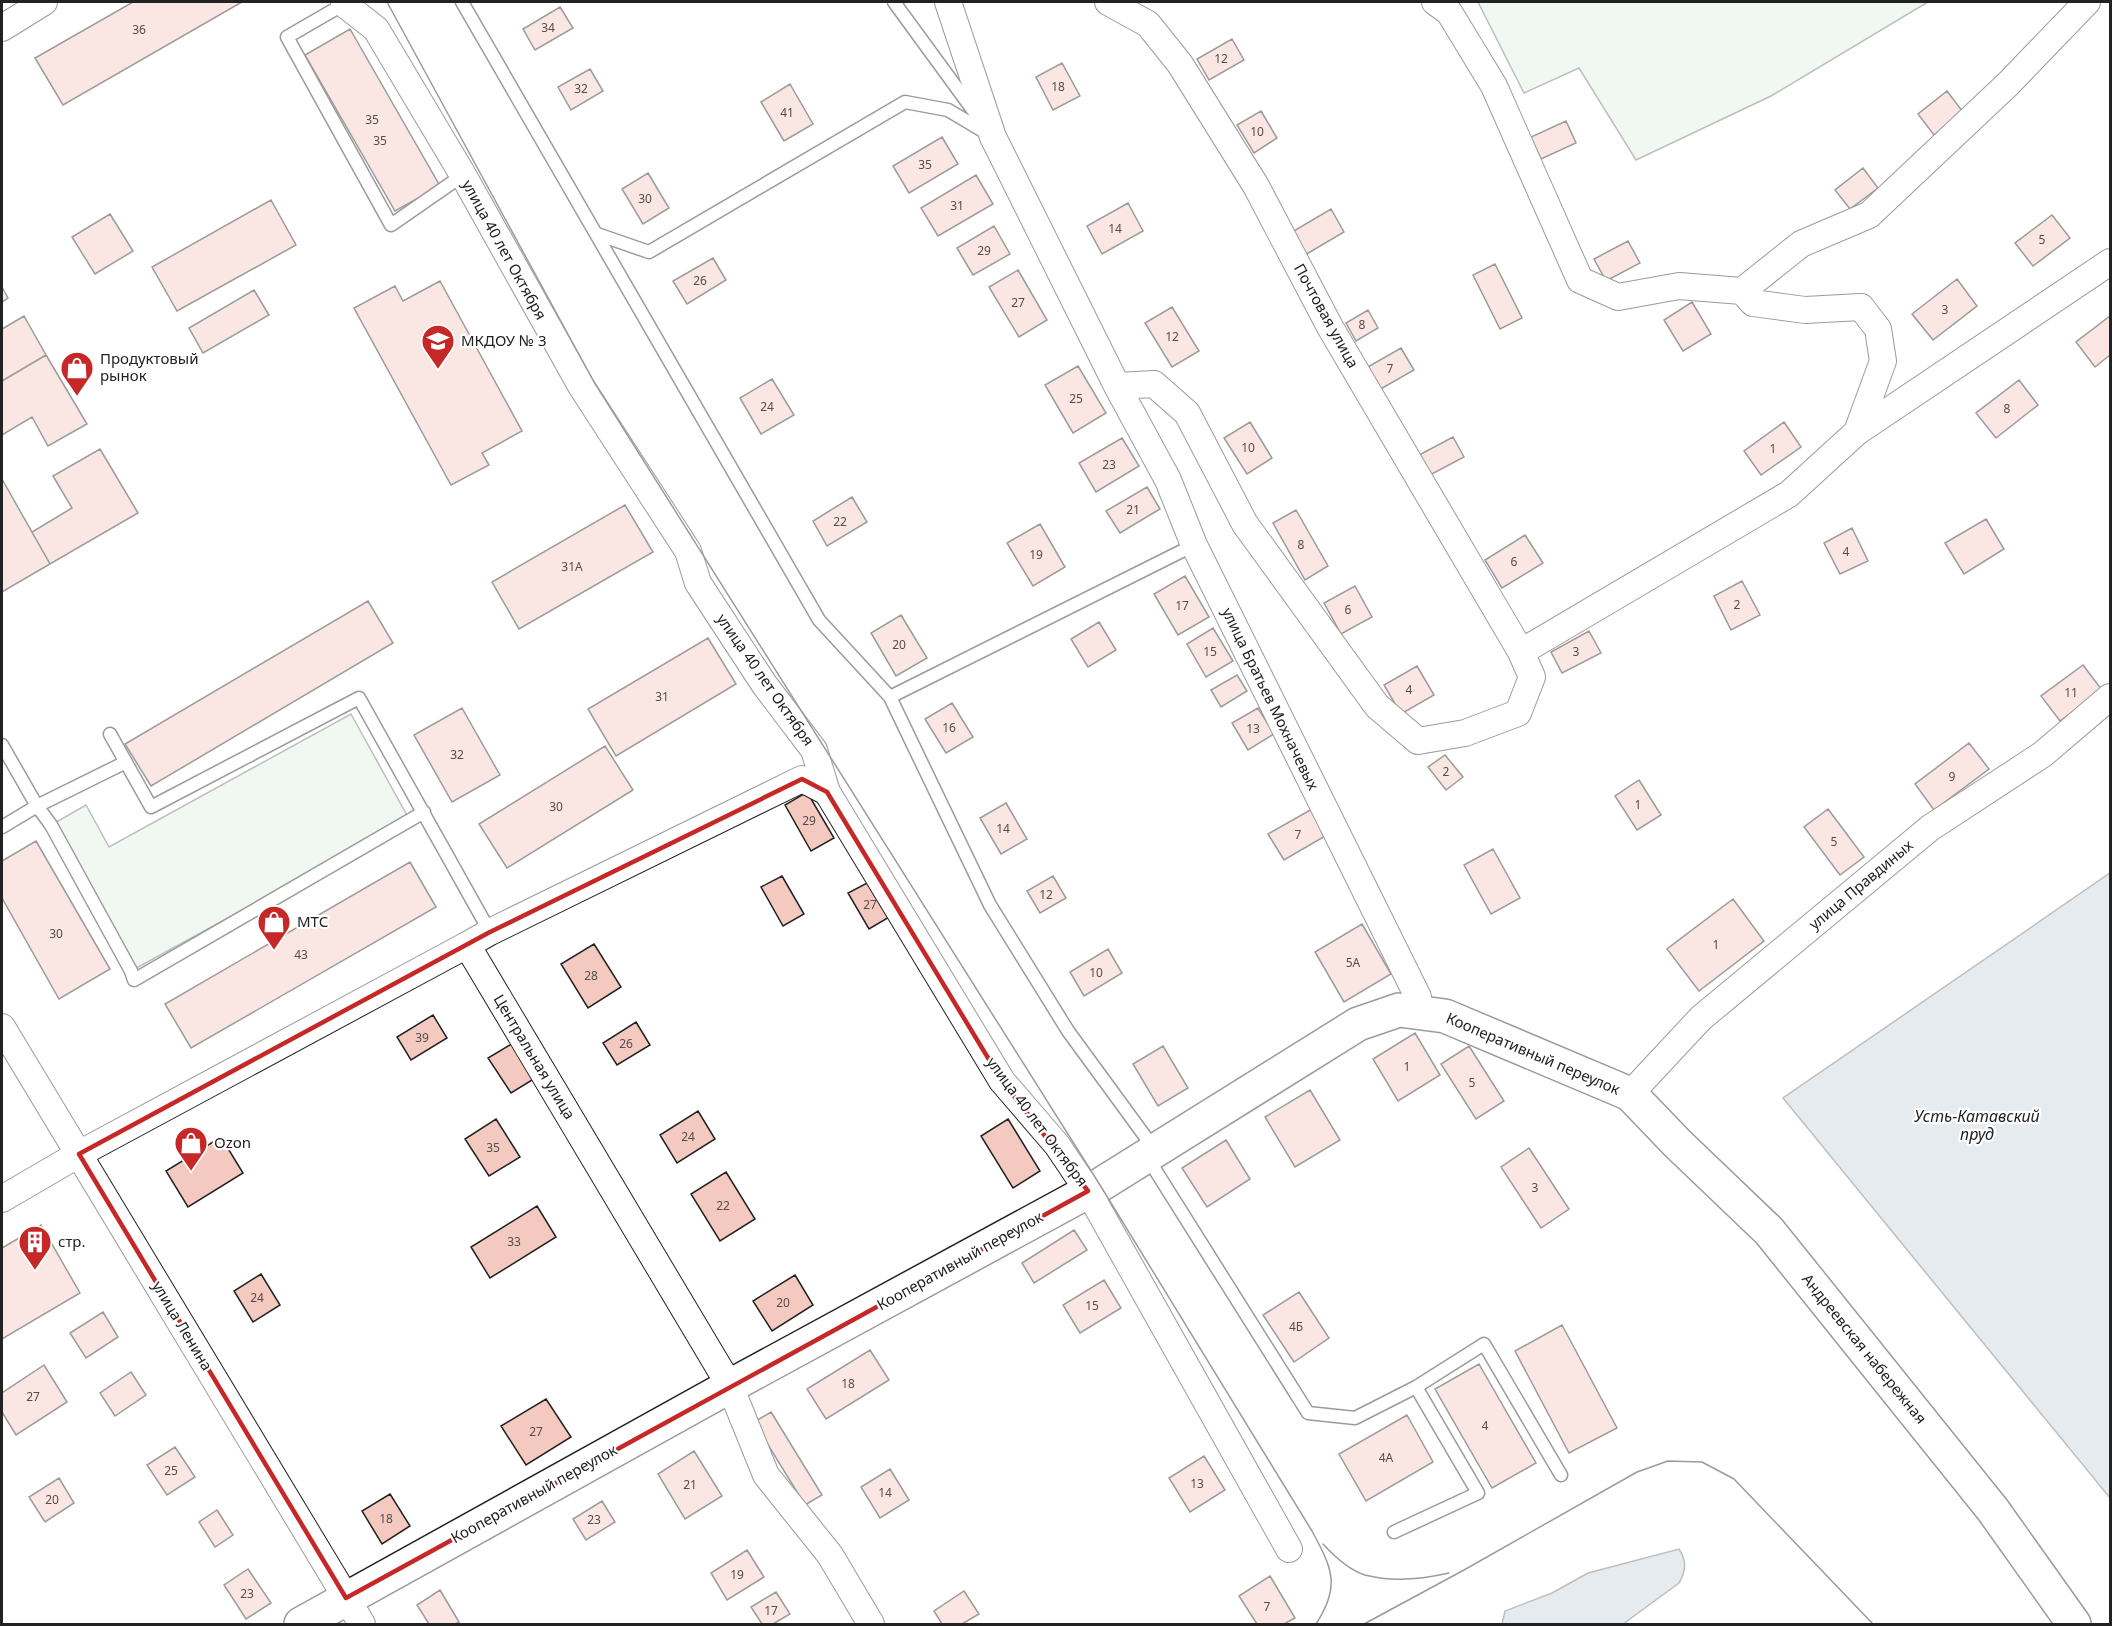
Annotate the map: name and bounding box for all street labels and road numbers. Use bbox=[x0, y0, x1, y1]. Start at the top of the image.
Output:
street label: улица 40 лет Октября bbox=[458, 176, 552, 323]
street label: Почтовая улица bbox=[1290, 260, 1364, 371]
street label: улица Братьев Мохначевых bbox=[1218, 604, 1324, 793]
street label: улица 40 лет Октября bbox=[713, 609, 819, 749]
street label: улица Правдиных bbox=[1804, 835, 1917, 934]
street label: Центральная улица bbox=[490, 990, 580, 1123]
street label: Кооперативный переулок bbox=[1443, 1007, 1623, 1099]
street label: улица 40 лет Октября bbox=[983, 1053, 1093, 1190]
street label: Кооперативный переулок bbox=[873, 1206, 1046, 1314]
street label: Андреевская набережная bbox=[1798, 1269, 1932, 1427]
street label: улица Ленина bbox=[148, 1277, 218, 1374]
street label: Кооперативный переулок bbox=[447, 1439, 620, 1547]

